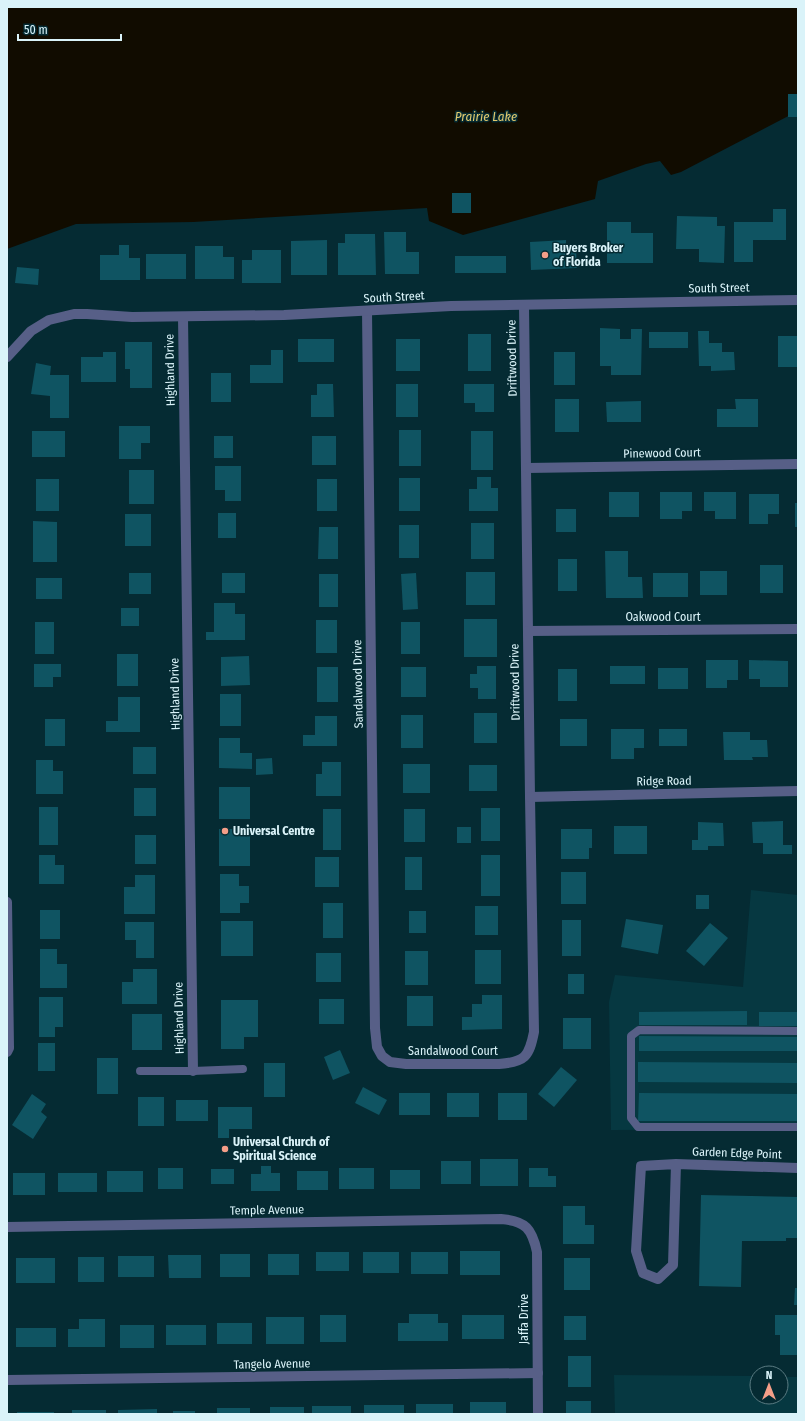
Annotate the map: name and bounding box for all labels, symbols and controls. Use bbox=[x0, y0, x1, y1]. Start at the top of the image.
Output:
scale bar bbox=[18, 16, 121, 42]
text: 50 m bbox=[24, 23, 48, 37]
water label: Prairie Lake bbox=[455, 109, 517, 124]
place label: Buyers Broker of Florida bbox=[553, 241, 624, 269]
marker: Buyers Broker of Florida bbox=[540, 250, 550, 260]
street label: South Street bbox=[688, 280, 750, 296]
street label: South Street bbox=[363, 288, 425, 306]
street label: Driftwood Drive bbox=[504, 319, 520, 397]
street label: Highland Drive bbox=[162, 334, 178, 406]
street label: Pinewood Court bbox=[623, 445, 701, 461]
street label: Oakwood Court bbox=[625, 610, 701, 624]
street label: Sandalwood Drive bbox=[350, 639, 366, 728]
street label: Driftwood Drive bbox=[507, 643, 523, 721]
street label: Highland Drive bbox=[167, 658, 183, 730]
street label: Ridge Road bbox=[636, 774, 692, 788]
place label: Universal Centre bbox=[233, 824, 315, 838]
marker: Universal Centre bbox=[220, 826, 230, 836]
street label: Highland Drive bbox=[171, 982, 187, 1054]
street label: Sandalwood Court bbox=[408, 1044, 498, 1058]
place label: Universal Church of Spiritual Science bbox=[233, 1135, 330, 1163]
marker: Universal Church of Spiritual Science bbox=[220, 1144, 230, 1154]
street label: Garden Edge Point bbox=[692, 1144, 782, 1162]
street label: Temple Avenue bbox=[230, 1202, 304, 1218]
street label: Jaffa Drive bbox=[517, 1294, 531, 1344]
street label: Tangelo Avenue bbox=[233, 1356, 311, 1372]
north arrow bbox=[749, 1365, 789, 1405]
text: N bbox=[766, 1369, 772, 1382]

